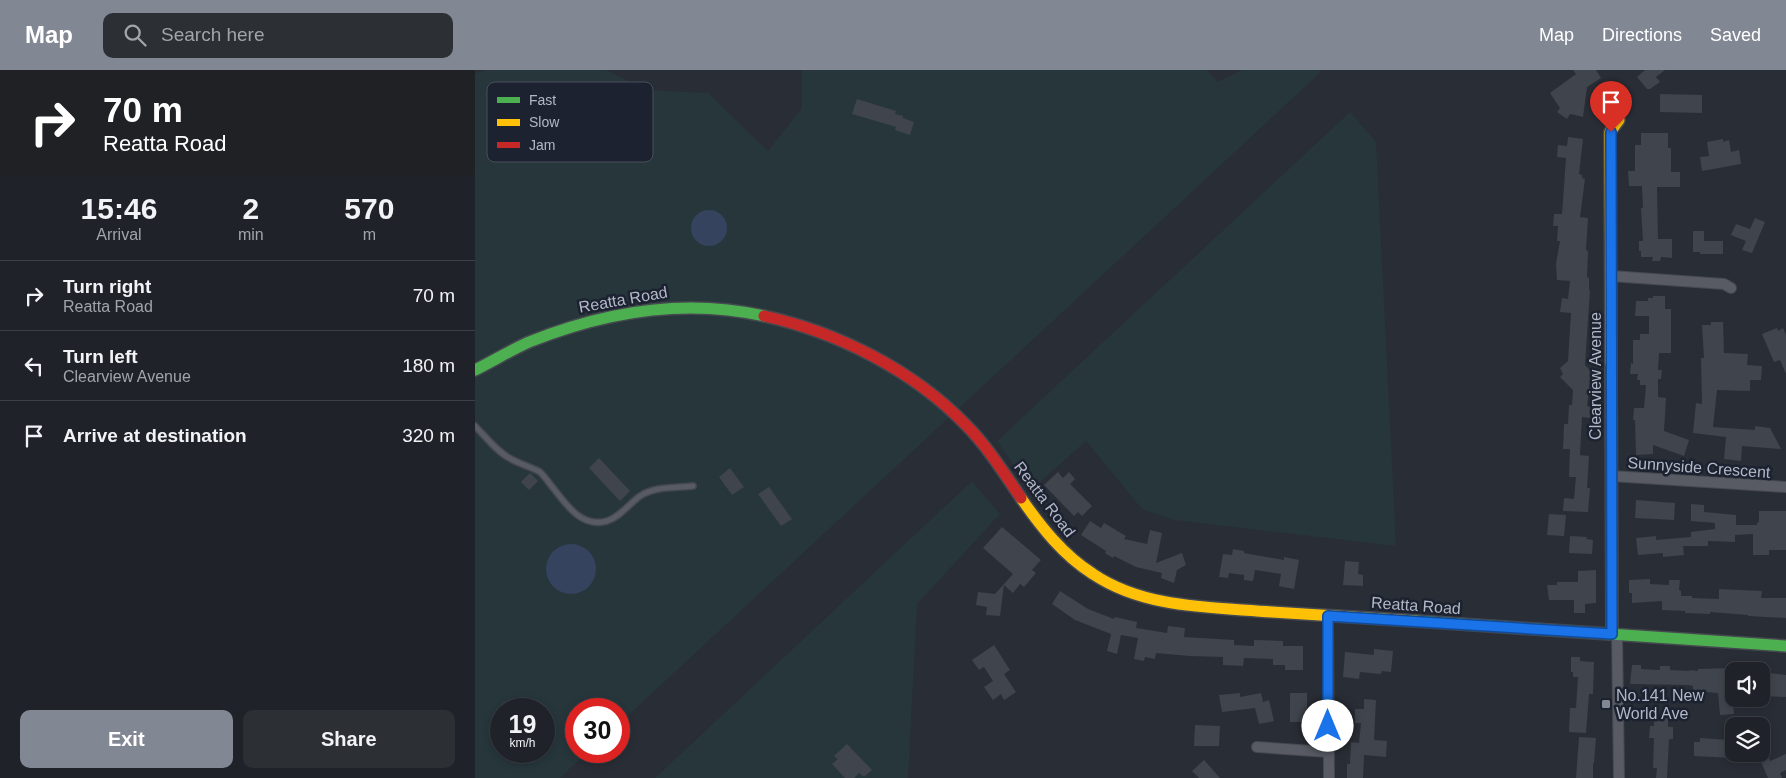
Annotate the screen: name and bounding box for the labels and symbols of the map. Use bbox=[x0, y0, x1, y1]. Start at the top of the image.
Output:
pin bbox=[1590, 81, 1632, 132]
legend bbox=[487, 82, 653, 162]
text: Fast bbox=[529, 92, 556, 108]
text: Slow bbox=[529, 114, 560, 130]
text: Jam bbox=[529, 137, 555, 153]
street label: Reatta Road bbox=[577, 283, 669, 316]
street label: Clearview Avenue bbox=[1587, 312, 1604, 440]
street label: Sunnyside Crescent bbox=[1627, 454, 1772, 481]
street label: Reatta Road bbox=[1011, 458, 1078, 540]
street label: Reatta Road bbox=[1371, 594, 1461, 617]
place label: No.141 New World Ave bbox=[1616, 687, 1704, 722]
speed limit sign: 30 bbox=[565, 698, 630, 763]
marker: No.141 New World Ave bbox=[1600, 698, 1612, 710]
position arrow bbox=[1301, 699, 1353, 751]

